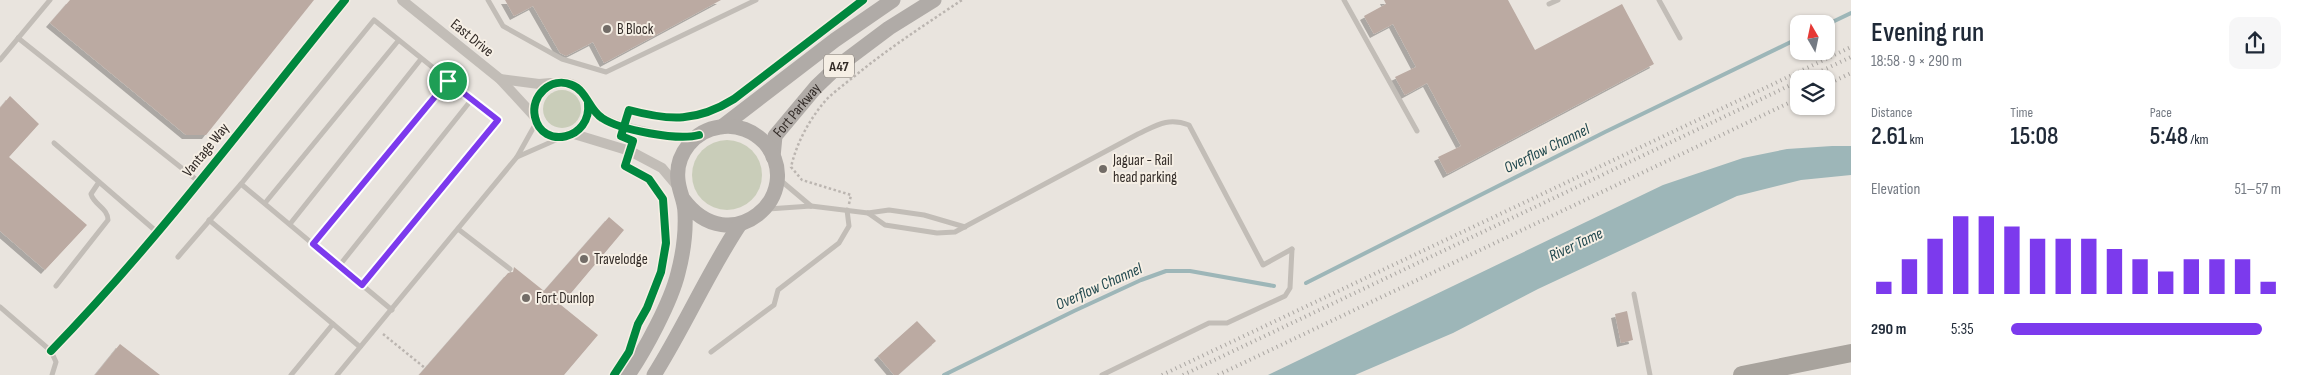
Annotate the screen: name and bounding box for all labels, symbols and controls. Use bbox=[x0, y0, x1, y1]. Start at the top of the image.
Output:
street label: East Drive bbox=[446, 15, 498, 61]
north arrow bbox=[1790, 15, 1835, 60]
map controls bbox=[1790, 15, 1835, 115]
text: Evening run bbox=[1871, 16, 1984, 49]
button: share bbox=[2229, 17, 2281, 69]
place label: B Block bbox=[617, 20, 654, 39]
marker: B Block bbox=[601, 23, 613, 35]
text: 18:58 · 9 × 290 m bbox=[1871, 52, 1962, 71]
road number: A47 bbox=[824, 54, 854, 78]
pin bbox=[427, 60, 469, 102]
icon: arrive bbox=[434, 67, 462, 95]
button: layers bbox=[1790, 70, 1835, 115]
street label: Fort Parkway bbox=[769, 79, 825, 141]
text: Distance bbox=[1871, 104, 1912, 121]
text: Time bbox=[2010, 104, 2033, 121]
text: Pace bbox=[2150, 104, 2172, 121]
street label: Vantage Way bbox=[178, 119, 234, 181]
water label: Overflow Channel bbox=[1501, 120, 1594, 178]
text: 2.61 bbox=[1871, 121, 1907, 152]
text: 15:08 bbox=[2010, 121, 2059, 152]
text: 5:48 bbox=[2150, 121, 2188, 152]
text: km bbox=[1907, 131, 1924, 148]
text: /km bbox=[2188, 131, 2209, 148]
place label: Jaguar - Rail head parking bbox=[1112, 151, 1177, 187]
marker: Jaguar - Rail head parking bbox=[1097, 163, 1109, 175]
text: Elevation bbox=[1871, 180, 1920, 199]
text: 51–57 m bbox=[2235, 180, 2281, 199]
water label: River Tame bbox=[1546, 224, 1606, 266]
place label: Travelodge bbox=[594, 250, 648, 269]
marker: Travelodge bbox=[578, 253, 590, 265]
water label: Overflow Channel bbox=[1053, 259, 1146, 315]
place label: Fort Dunlop bbox=[536, 289, 594, 308]
marker: Fort Dunlop bbox=[520, 292, 532, 304]
text: 290 m bbox=[1871, 320, 1906, 339]
text: 5:35 bbox=[1951, 320, 1974, 339]

